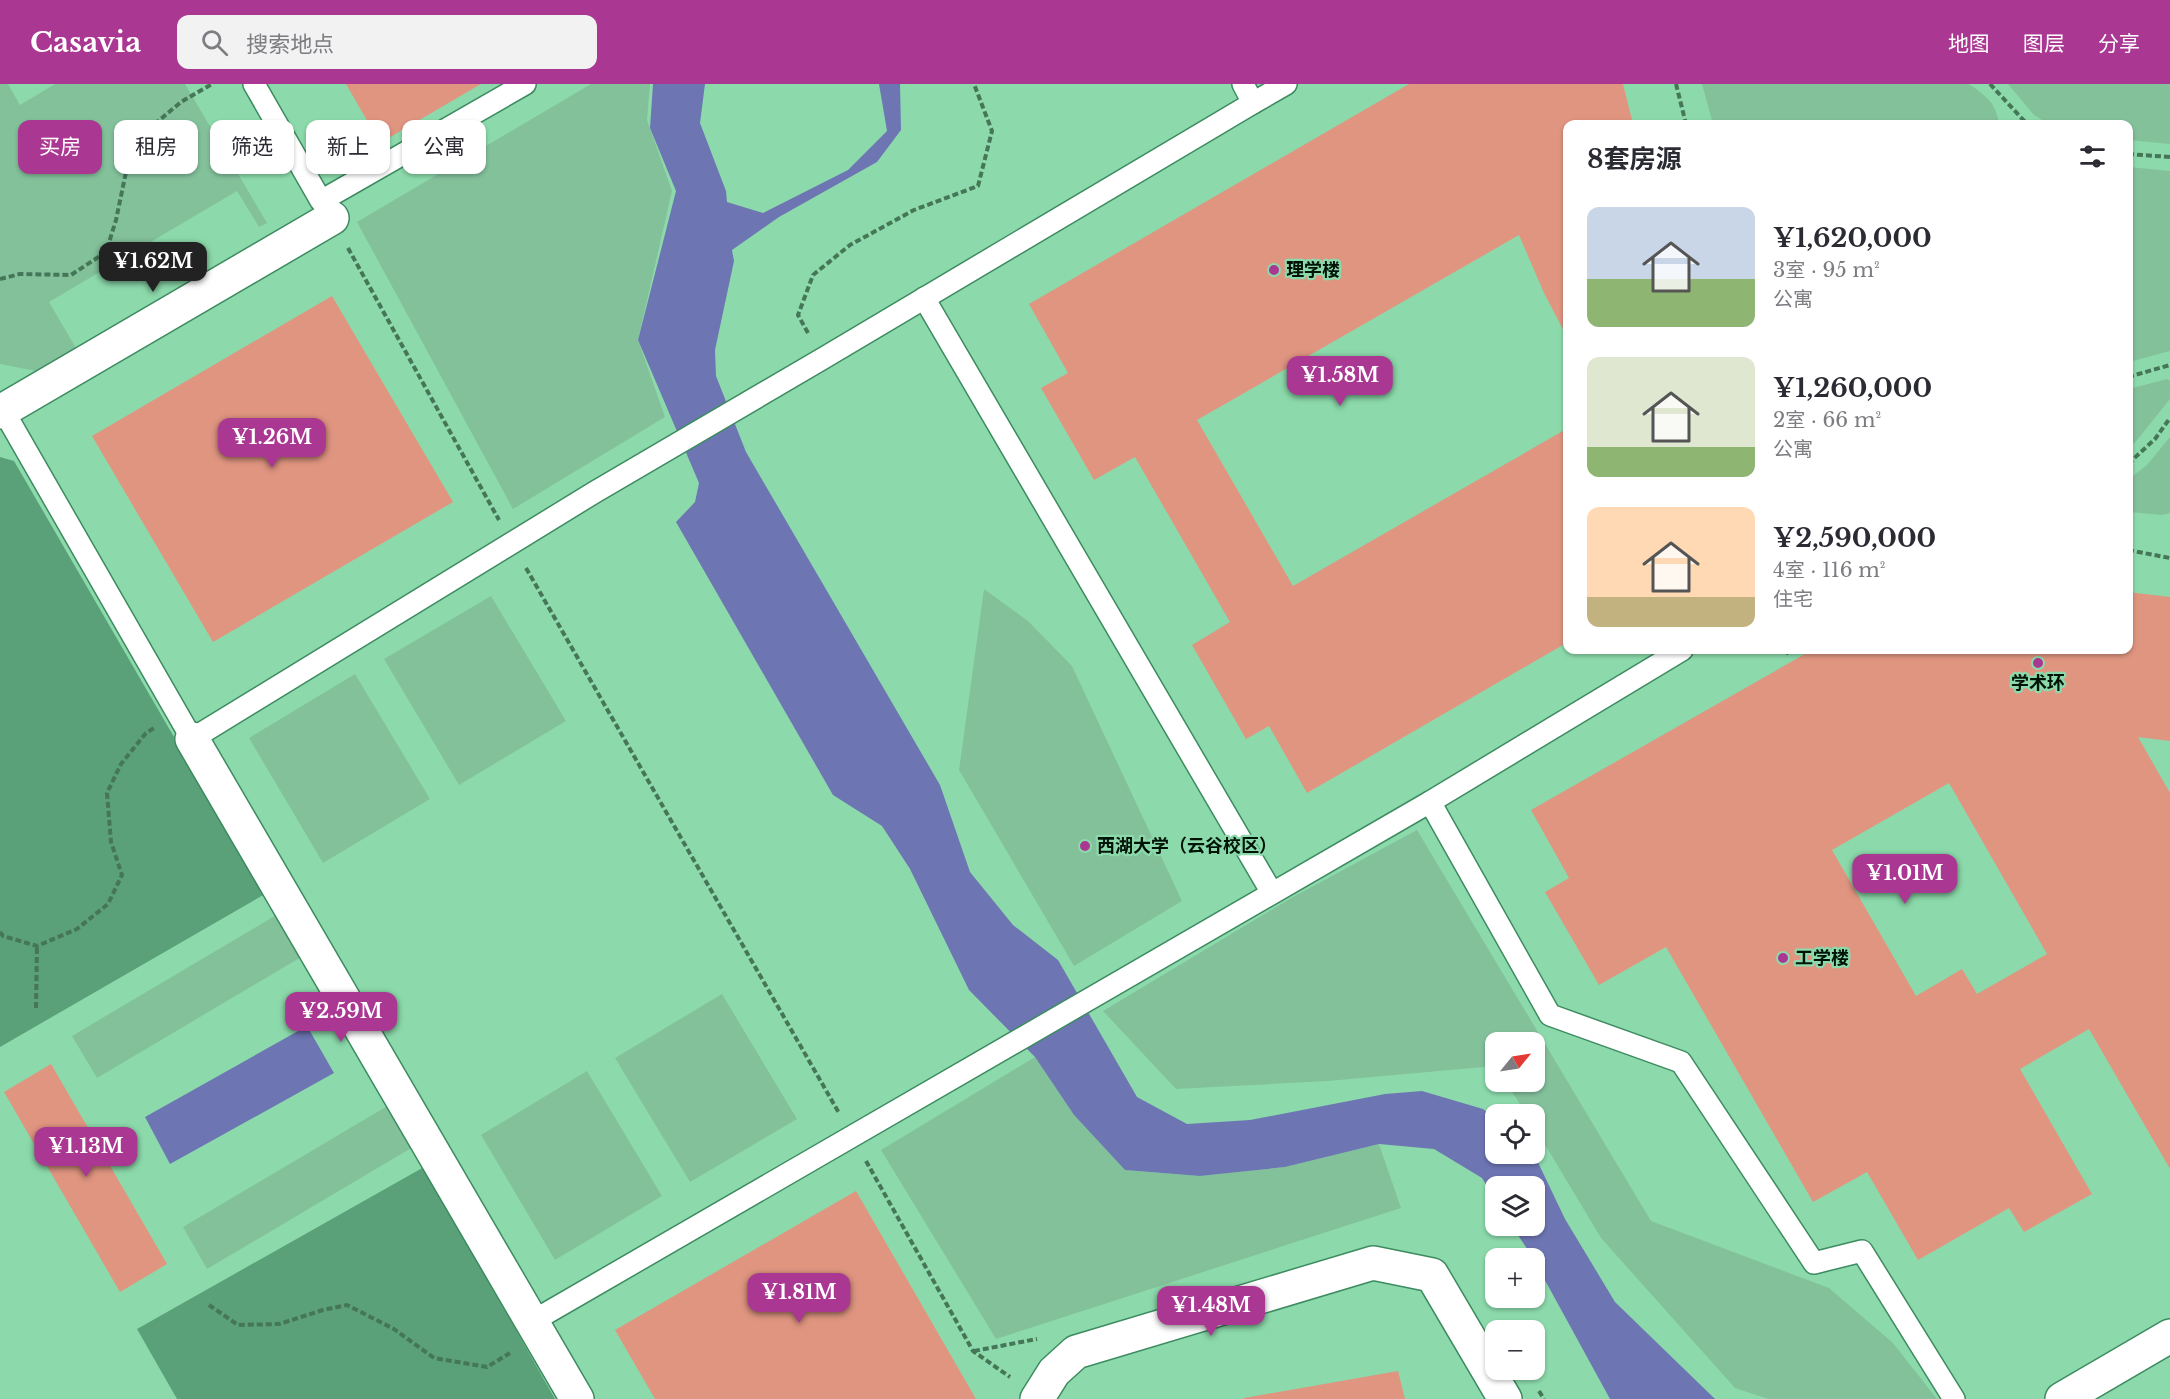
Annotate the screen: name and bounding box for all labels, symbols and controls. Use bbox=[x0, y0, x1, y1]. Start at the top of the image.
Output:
search box bbox=[177, 15, 597, 69]
text: Casavia bbox=[30, 25, 141, 60]
icon: search bbox=[198, 26, 231, 59]
text: 搜索地点 bbox=[246, 31, 334, 58]
text: 地图 bbox=[1948, 31, 1990, 57]
text: 图层 bbox=[2023, 31, 2065, 57]
text: 分享 bbox=[2098, 31, 2140, 57]
chip: 买房 bbox=[18, 120, 102, 174]
chip: 租房 bbox=[114, 120, 198, 174]
chip: 筛选 bbox=[210, 120, 294, 174]
chip: 新上 bbox=[306, 120, 390, 174]
chip: 公寓 bbox=[402, 120, 486, 174]
icon: filters bbox=[2076, 140, 2109, 173]
text: 8套房源 bbox=[1587, 143, 1682, 175]
text: ¥1,620,000 bbox=[1773, 222, 1932, 254]
icon: home bbox=[1635, 231, 1707, 303]
pin: ¥1.62M bbox=[104, 242, 202, 293]
text: ¥1.62M bbox=[113, 249, 193, 273]
text: 3室 · 95 m² bbox=[1773, 258, 1880, 282]
place label: 理学楼 bbox=[1286, 259, 1340, 281]
marker: 理学楼 bbox=[1267, 263, 1281, 277]
text: 公寓 bbox=[1773, 287, 1813, 311]
pin: ¥1.58M bbox=[1291, 356, 1389, 407]
text: ¥1.58M bbox=[1301, 363, 1379, 387]
text: ¥1,260,000 bbox=[1773, 372, 1932, 404]
icon: home bbox=[1635, 381, 1707, 453]
text: 2室 · 66 m² bbox=[1773, 408, 1881, 432]
pin: ¥1.26M bbox=[223, 418, 321, 469]
text: ¥1.26M bbox=[232, 425, 312, 449]
text: 公寓 bbox=[1773, 437, 1813, 461]
text: ¥2,590,000 bbox=[1773, 522, 1936, 554]
icon: home bbox=[1635, 531, 1707, 603]
text: 4室 · 116 m² bbox=[1773, 558, 1885, 582]
text: 住宅 bbox=[1773, 587, 1813, 611]
marker: 学术环 bbox=[2031, 656, 2045, 670]
place label: 学术环 bbox=[2011, 672, 2065, 694]
place label: 西湖大学（云谷校区） bbox=[1097, 835, 1277, 857]
marker: 西湖大学（云谷校区） bbox=[1078, 839, 1092, 853]
pin: ¥1.01M bbox=[1856, 854, 1954, 905]
text: ¥1.01M bbox=[1866, 861, 1944, 885]
place label: 工学楼 bbox=[1795, 947, 1849, 969]
marker: 工学楼 bbox=[1776, 951, 1790, 965]
pin: ¥2.59M bbox=[292, 992, 390, 1043]
text: ¥2.59M bbox=[299, 999, 383, 1023]
north arrow bbox=[1485, 1032, 1545, 1092]
map controls bbox=[1485, 1032, 1545, 1380]
button: locate bbox=[1485, 1104, 1545, 1164]
pin: ¥1.13M bbox=[37, 1127, 135, 1178]
text: ¥1.13M bbox=[48, 1134, 124, 1158]
button: layers bbox=[1485, 1176, 1545, 1236]
button: + bbox=[1485, 1248, 1545, 1308]
pin: ¥1.81M bbox=[750, 1273, 848, 1324]
text: ¥1.81M bbox=[761, 1280, 837, 1304]
pin: ¥1.48M bbox=[1162, 1286, 1260, 1337]
text: ¥1.48M bbox=[1171, 1293, 1251, 1317]
button: − bbox=[1485, 1320, 1545, 1380]

